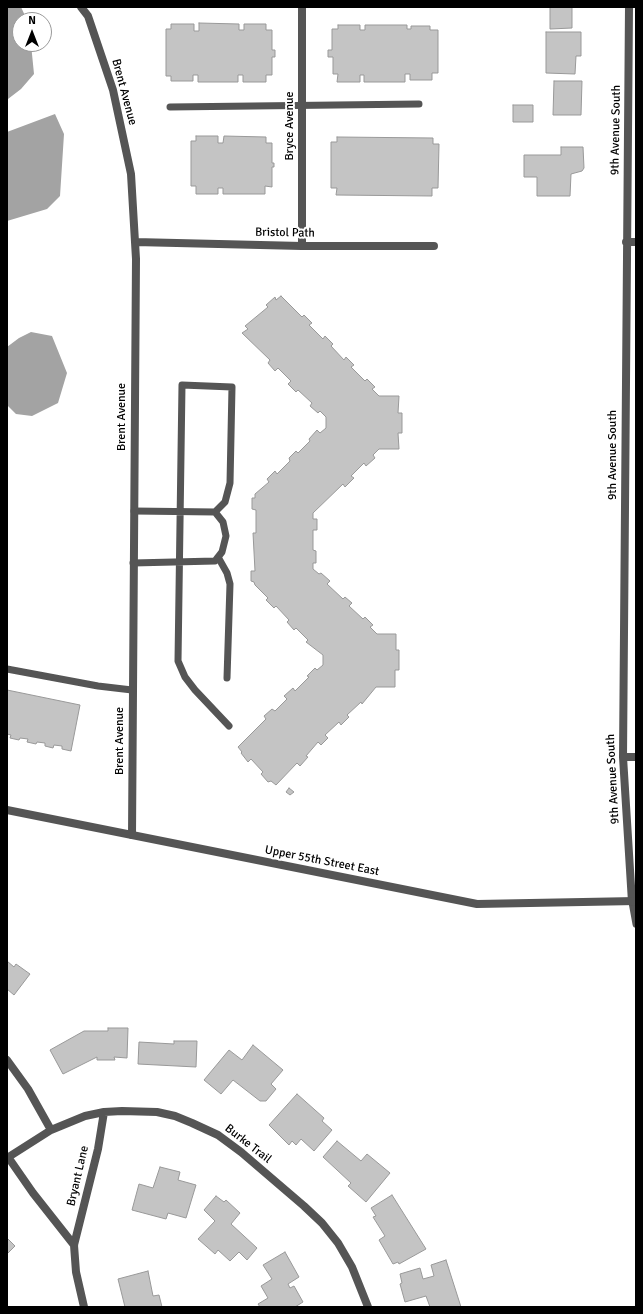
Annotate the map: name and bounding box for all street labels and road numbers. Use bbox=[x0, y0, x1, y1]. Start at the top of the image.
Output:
street label: Brent Avenue bbox=[108, 57, 140, 127]
street label: 9th Avenue South bbox=[608, 85, 624, 175]
street label: Bryce Avenue bbox=[283, 91, 297, 161]
street label: Bristol Path bbox=[255, 225, 315, 241]
street label: Brent Avenue bbox=[115, 383, 129, 451]
street label: 9th Avenue South bbox=[606, 410, 620, 500]
street label: Brent Avenue bbox=[113, 707, 127, 775]
street label: 9th Avenue South bbox=[603, 734, 623, 824]
street label: Upper 55th Street East bbox=[264, 843, 380, 879]
street label: Burke Trail bbox=[222, 1121, 274, 1167]
street label: Bryant Lane bbox=[64, 1144, 92, 1208]

